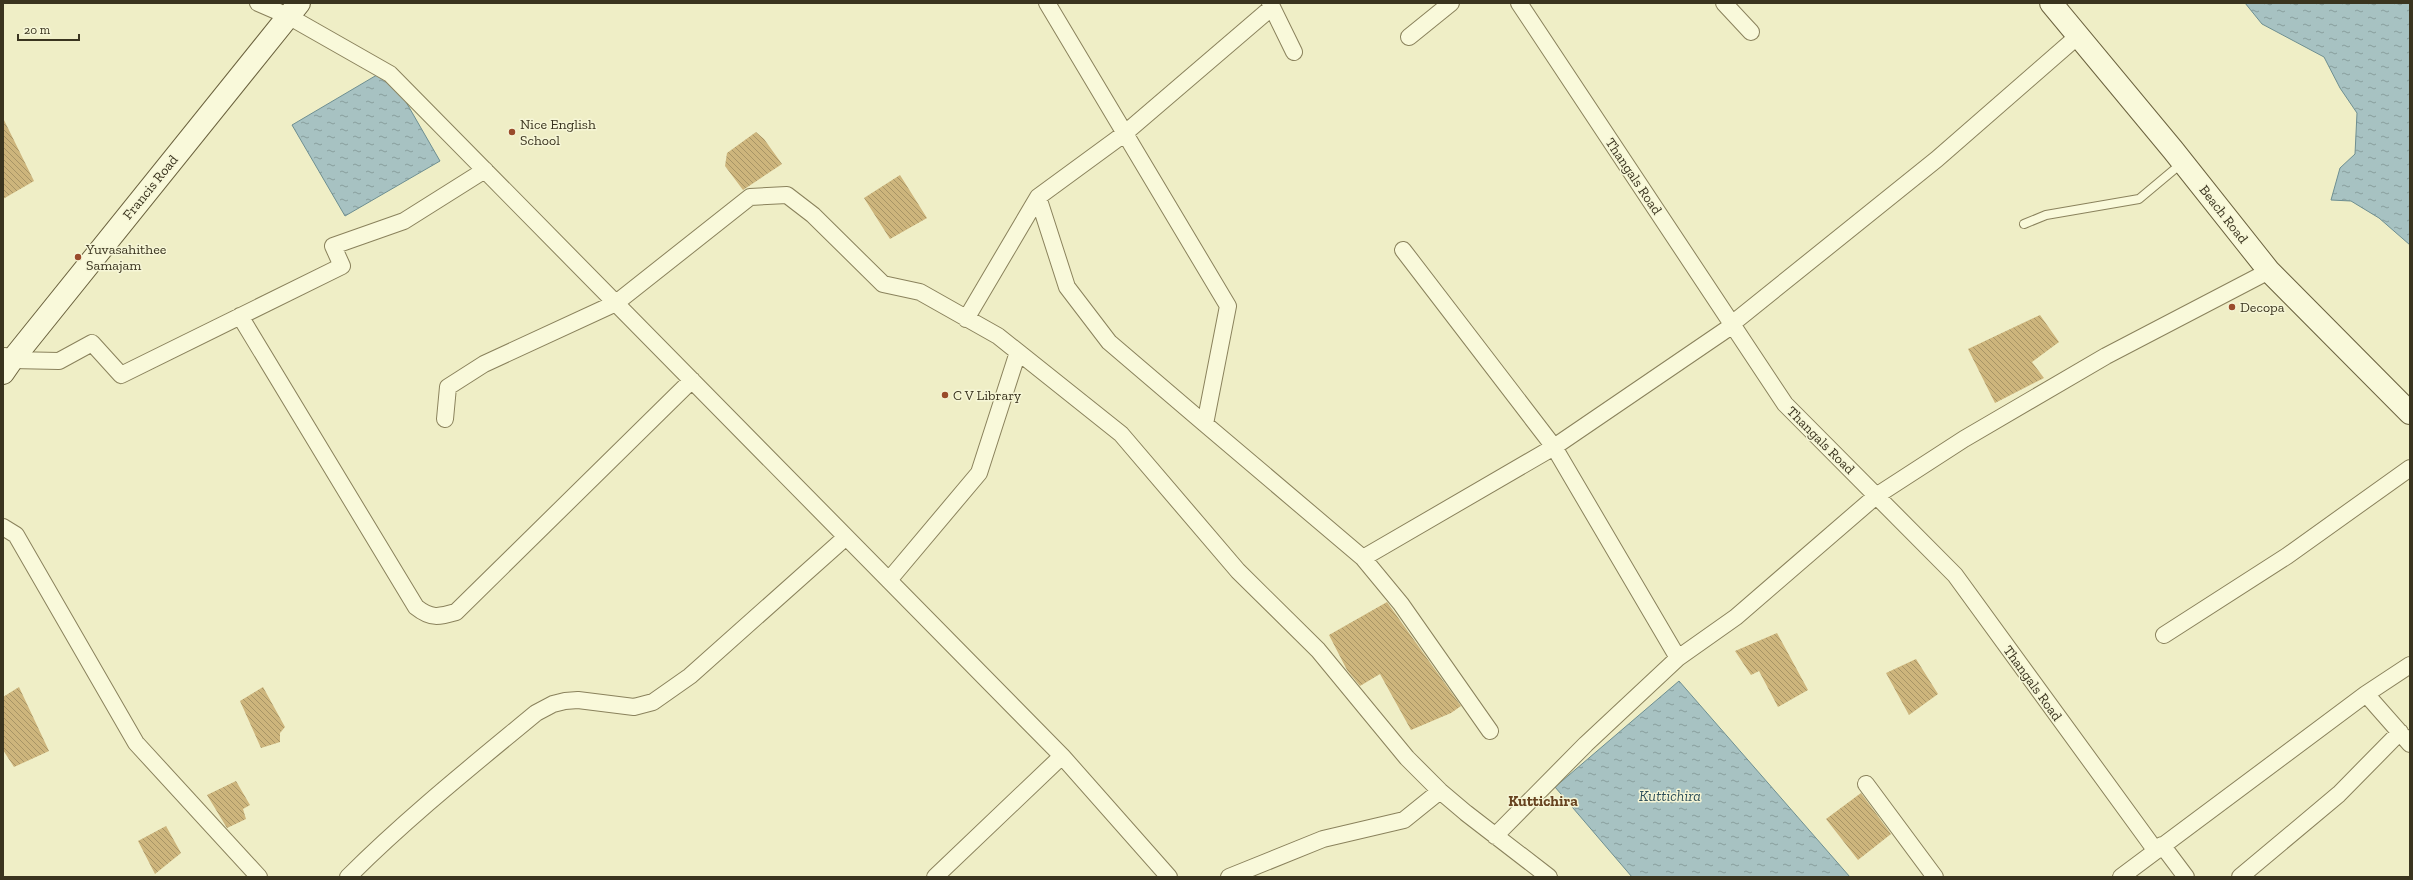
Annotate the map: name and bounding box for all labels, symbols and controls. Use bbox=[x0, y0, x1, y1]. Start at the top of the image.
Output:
scale bar bbox=[18, 16, 79, 42]
text: 20 m bbox=[24, 23, 51, 37]
place label: Nice English School bbox=[520, 116, 596, 149]
marker: Nice English School bbox=[507, 127, 517, 137]
street label: Thangals Road bbox=[1602, 135, 1666, 218]
street label: Francis Road bbox=[119, 151, 182, 223]
street label: Beach Road bbox=[2196, 182, 2252, 247]
place label: Yuvasahithee Samajam bbox=[85, 241, 167, 274]
marker: Yuvasahithee Samajam bbox=[73, 252, 83, 262]
place label: Decopa bbox=[2240, 299, 2285, 316]
marker: Decopa bbox=[2227, 302, 2237, 312]
place label: C V Library bbox=[953, 387, 1022, 404]
marker: C V Library bbox=[940, 390, 950, 400]
street label: Thangals Road bbox=[1783, 403, 1858, 478]
street label: Thangals Road bbox=[2000, 642, 2066, 724]
water label: Kuttichira bbox=[1639, 787, 1701, 805]
district label: Kuttichira bbox=[1508, 792, 1578, 810]

